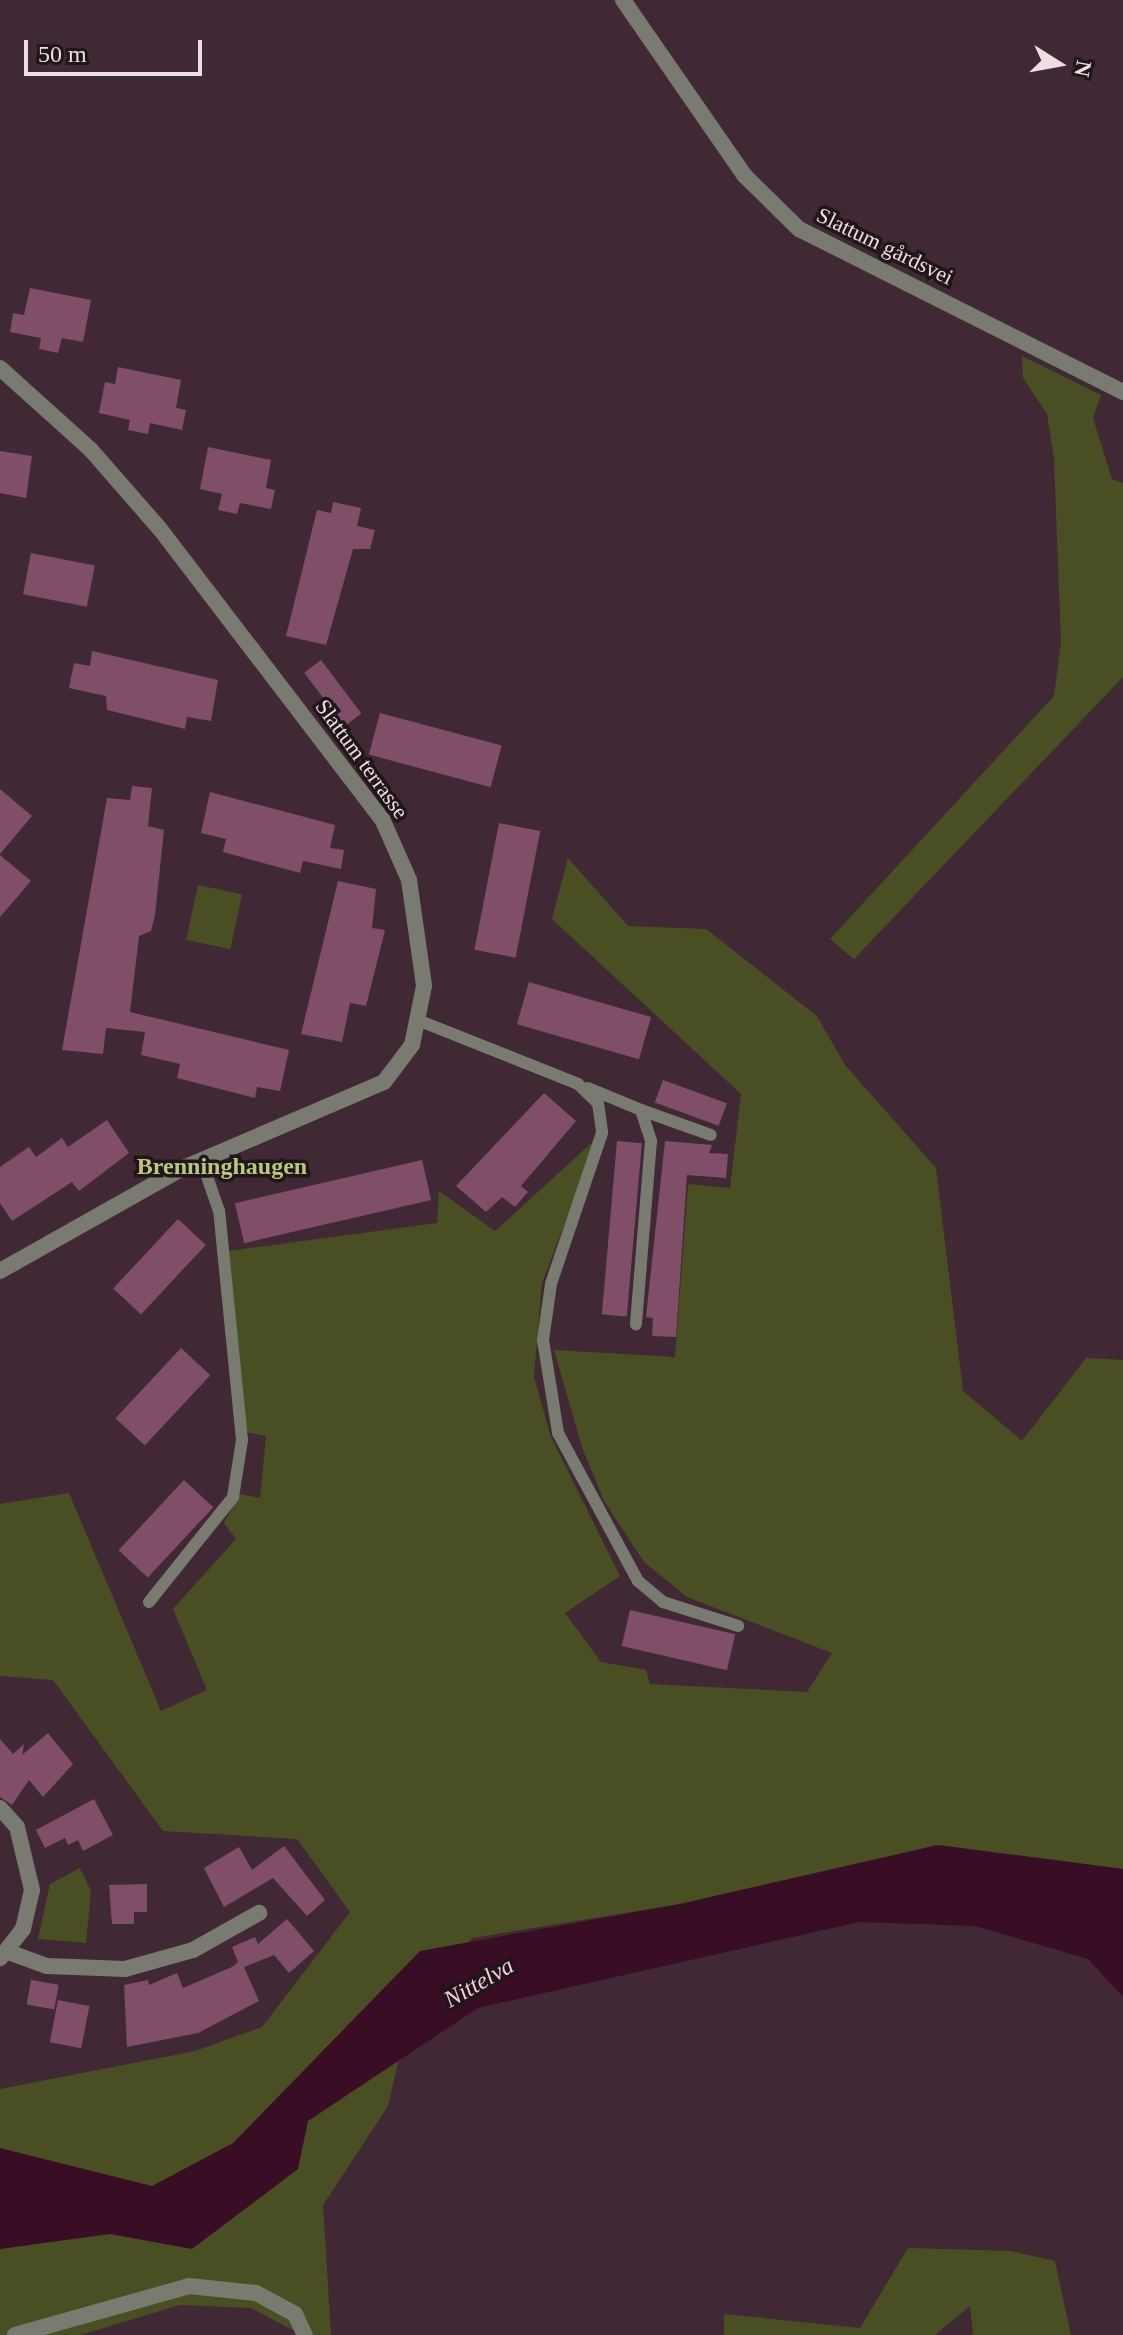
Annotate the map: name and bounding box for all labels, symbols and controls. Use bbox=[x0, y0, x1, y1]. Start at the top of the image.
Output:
scale bar bbox=[28, 24, 206, 74]
north arrow bbox=[1019, 24, 1099, 104]
text: 50 m bbox=[38, 41, 87, 67]
text: N bbox=[1069, 58, 1097, 79]
street label: Slattum gårdsvei bbox=[812, 202, 958, 290]
street label: Slattum terrasse bbox=[310, 694, 414, 824]
district label: Brenninghaugen bbox=[137, 1153, 307, 1181]
water label: Nittelva bbox=[439, 1952, 519, 2014]

